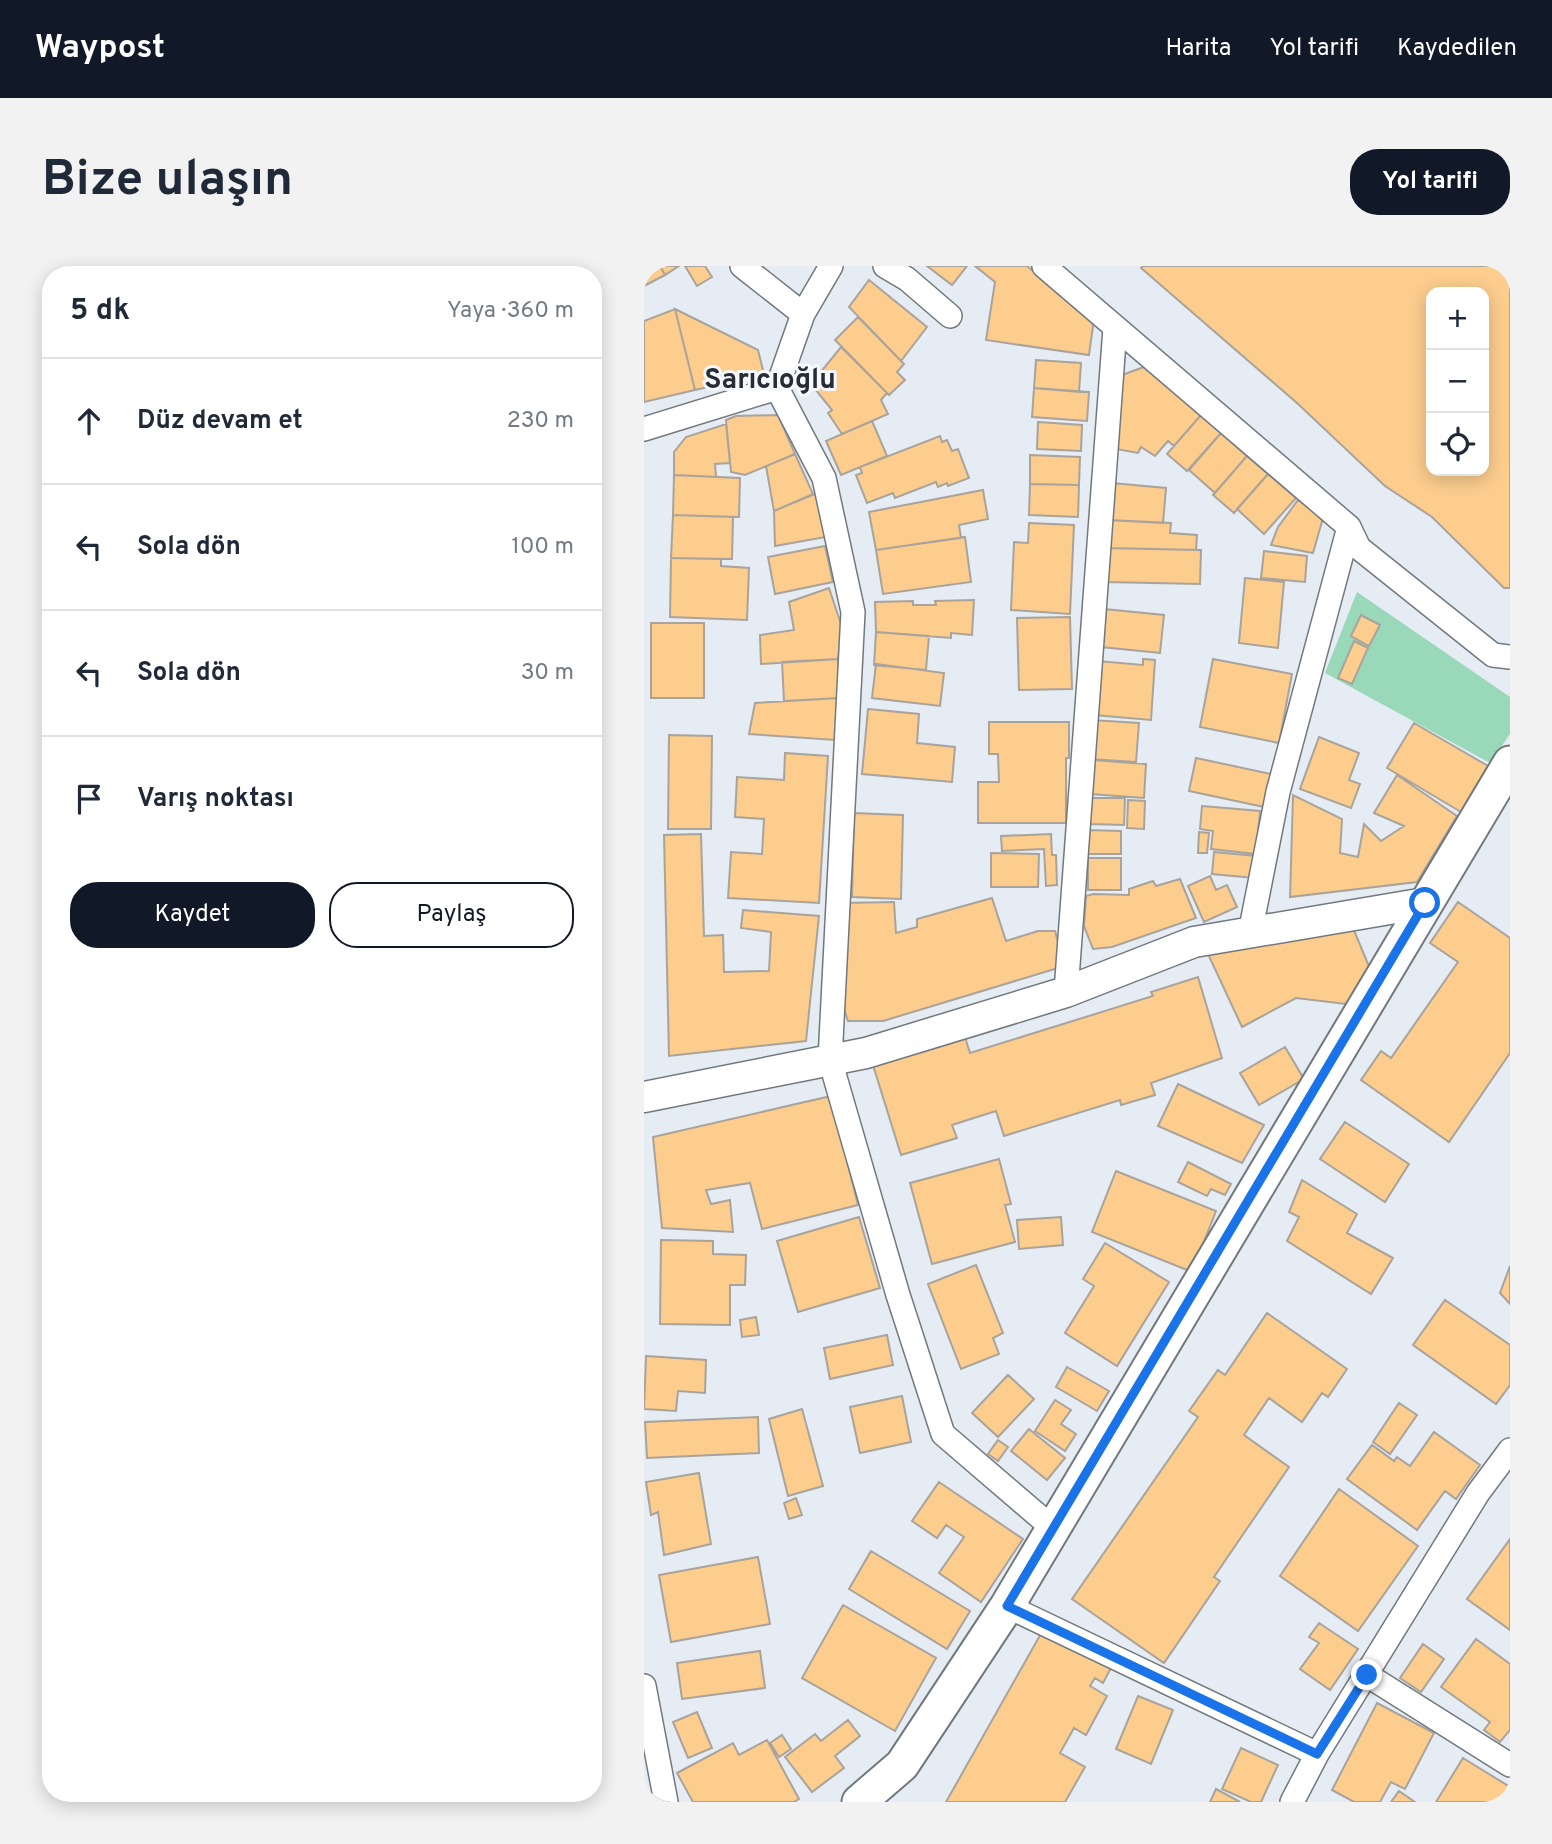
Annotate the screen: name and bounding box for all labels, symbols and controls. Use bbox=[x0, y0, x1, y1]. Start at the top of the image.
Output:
text: Waypost bbox=[35, 28, 165, 70]
text: Harita bbox=[1166, 34, 1231, 64]
text: Yol tarifi bbox=[1269, 34, 1359, 64]
text: Kaydedilen bbox=[1397, 34, 1517, 64]
button: Yol tarifi bbox=[1350, 149, 1510, 215]
text: Bize ulaşın bbox=[42, 151, 293, 213]
map controls bbox=[1426, 287, 1489, 476]
button: + bbox=[1426, 287, 1489, 350]
text: 5 dk bbox=[70, 293, 130, 330]
text: Yaya · 360 m bbox=[447, 297, 574, 326]
button: − bbox=[1426, 350, 1489, 413]
district label: Sarıcıoğlu bbox=[704, 363, 836, 399]
icon: ahead bbox=[70, 402, 108, 440]
text: Düz devam et bbox=[137, 405, 303, 438]
text: 230 m bbox=[507, 407, 574, 436]
button: locate bbox=[1426, 413, 1489, 476]
icon: left bbox=[70, 528, 108, 566]
text: Sola dön bbox=[137, 531, 241, 564]
text: 100 m bbox=[511, 533, 574, 562]
icon: left bbox=[70, 654, 108, 692]
text: Sola dön bbox=[137, 657, 241, 690]
text: 30 m bbox=[521, 659, 574, 688]
icon: arrive bbox=[70, 780, 108, 818]
text: Varış noktası bbox=[137, 783, 294, 816]
button: Kaydet bbox=[70, 882, 315, 948]
button: Paylaş bbox=[329, 882, 574, 948]
route start bbox=[1409, 887, 1440, 918]
route end bbox=[1351, 1659, 1382, 1690]

